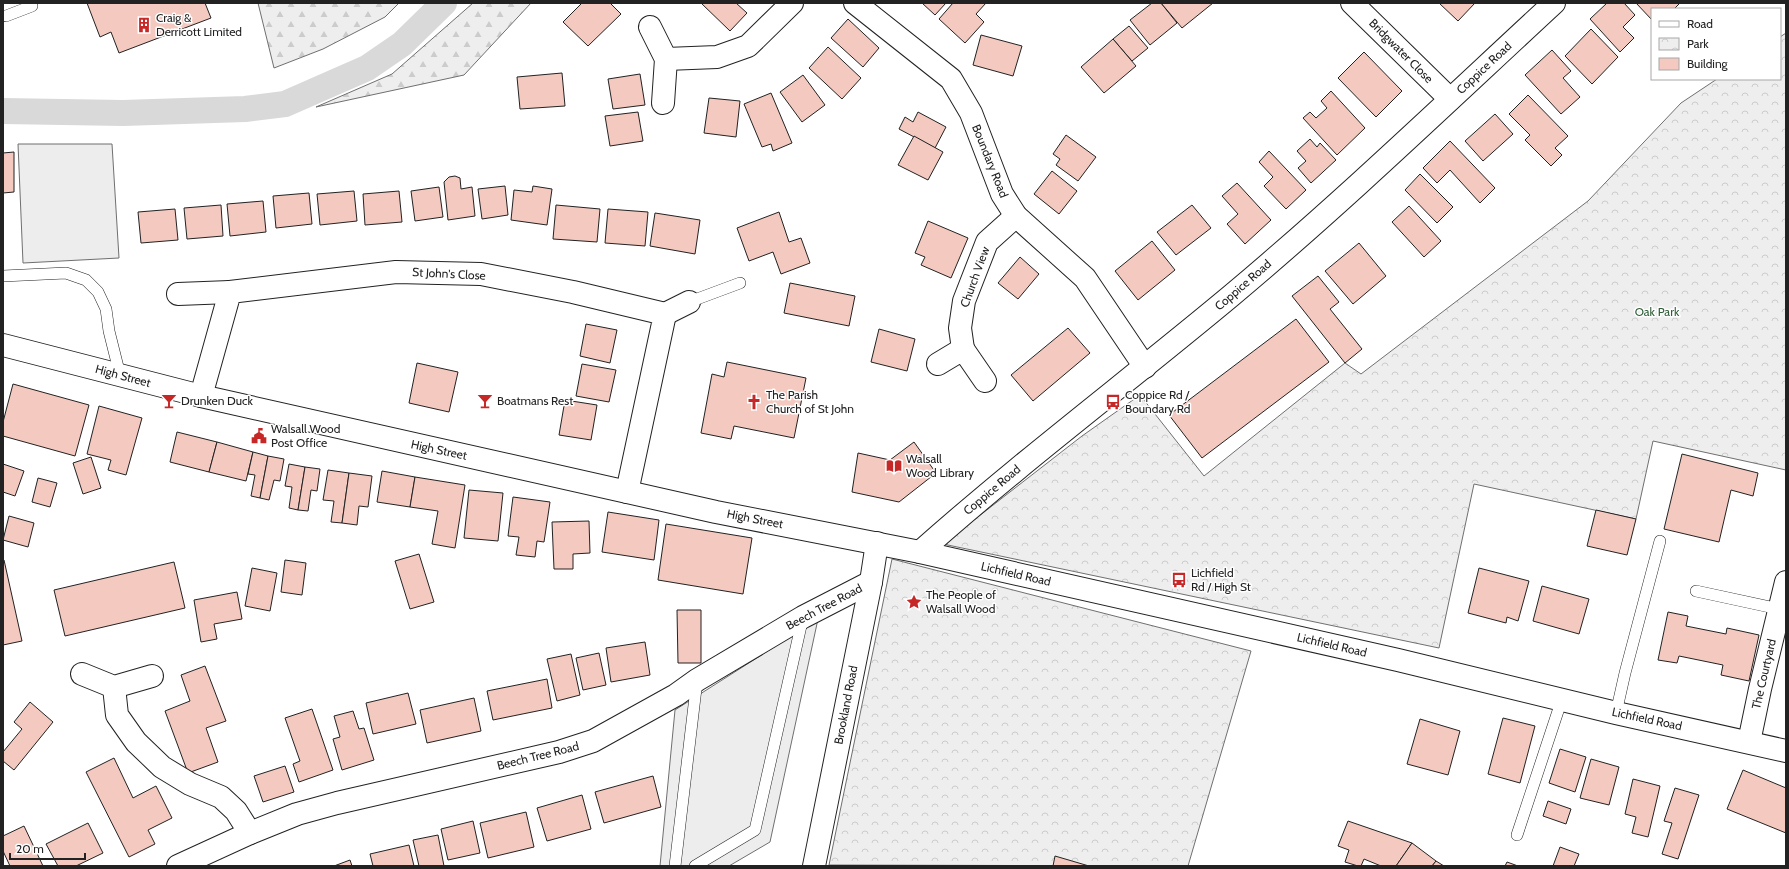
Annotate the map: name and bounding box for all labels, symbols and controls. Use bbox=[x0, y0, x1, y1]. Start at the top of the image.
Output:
legend bbox=[1651, 8, 1781, 80]
place label: Craig & Derricott Limited bbox=[156, 10, 242, 39]
street label: Bridgwater Close bbox=[1366, 15, 1437, 86]
building icon: Craig & Derricott Limited bbox=[135, 16, 153, 34]
text: Road bbox=[1687, 16, 1713, 31]
text: Park bbox=[1687, 36, 1709, 51]
street label: Coppice Road bbox=[1453, 38, 1514, 97]
text: Building bbox=[1687, 56, 1729, 71]
street label: Boundary Road bbox=[969, 122, 1012, 200]
street label: Church View bbox=[957, 244, 993, 309]
street label: Coppice Road bbox=[1211, 256, 1274, 313]
street label: St John's Close bbox=[412, 264, 486, 283]
park label: Oak Park bbox=[1635, 304, 1680, 319]
street label: High Street bbox=[94, 361, 153, 390]
place label: The Parish Church of St John bbox=[766, 387, 854, 416]
place label: Coppice Rd / Boundary Rd bbox=[1125, 387, 1190, 416]
bar icon: Drunken Duck bbox=[160, 392, 178, 410]
bar icon: Boatmans Rest bbox=[476, 392, 494, 410]
place label: Drunken Duck bbox=[181, 393, 253, 408]
place label: Boatmans Rest bbox=[497, 393, 573, 408]
church icon: The Parish Church of St John bbox=[745, 393, 763, 411]
bus stop icon: Coppice Rd / Boundary Rd bbox=[1104, 393, 1122, 411]
place label: Walsall Wood Post Office bbox=[271, 421, 340, 450]
public building icon: Walsall Wood Post Office bbox=[250, 427, 268, 445]
street label: High Street bbox=[410, 436, 469, 463]
place label: Walsall Wood Library bbox=[906, 451, 974, 480]
library icon: Walsall Wood Library bbox=[885, 457, 903, 475]
street label: Coppice Road bbox=[960, 461, 1023, 518]
street label: High Street bbox=[726, 506, 784, 531]
street label: Lichfield Road bbox=[980, 558, 1053, 589]
place label: Lichfield Rd / High St bbox=[1191, 565, 1251, 594]
bus stop icon: Lichfield Rd / High St bbox=[1170, 571, 1188, 589]
street label: Beech Tree Road bbox=[783, 580, 864, 633]
place label: The People of Walsall Wood bbox=[926, 587, 996, 616]
place icon: The People of Walsall Wood bbox=[905, 593, 923, 611]
street label: Lichfield Road bbox=[1296, 629, 1369, 660]
street label: The Courtyard bbox=[1748, 637, 1779, 710]
street label: Brookland Road bbox=[831, 664, 861, 746]
street label: Lichfield Road bbox=[1611, 704, 1684, 733]
street label: Beech Tree Road bbox=[495, 738, 580, 773]
scale bar bbox=[10, 835, 85, 861]
text: 20 m bbox=[16, 841, 44, 856]

